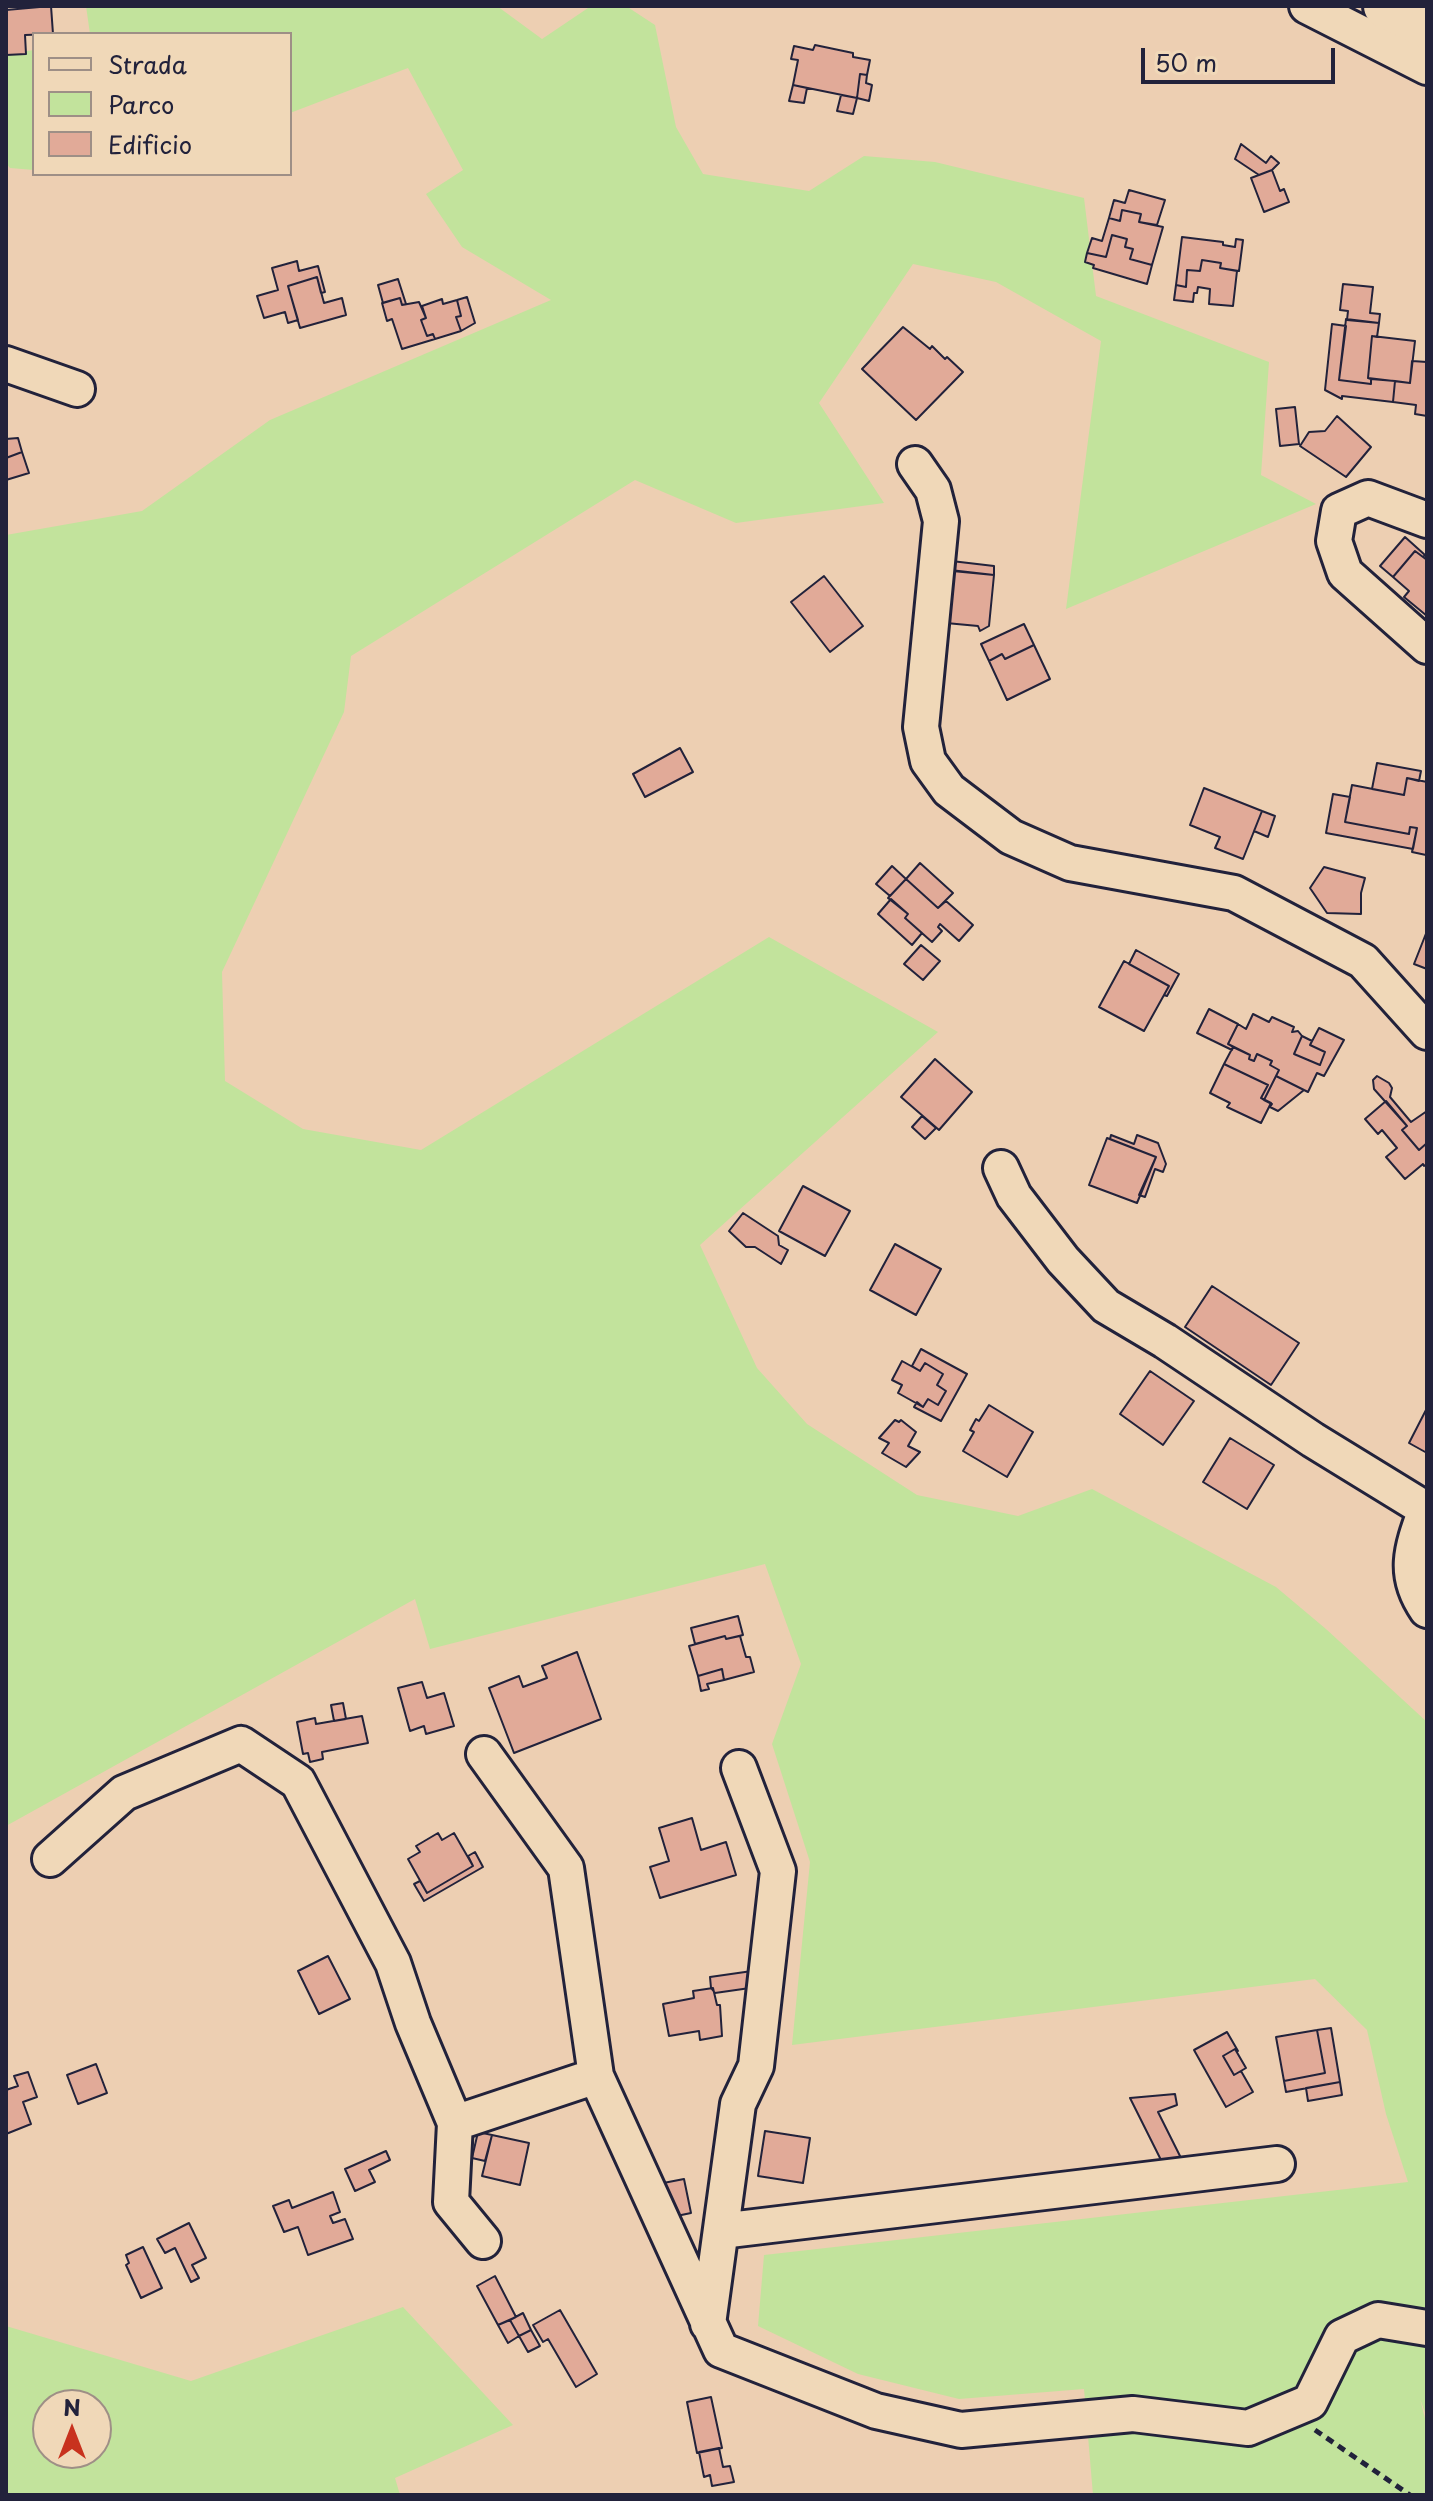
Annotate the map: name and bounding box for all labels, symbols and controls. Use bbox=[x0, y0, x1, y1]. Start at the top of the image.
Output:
legend bbox=[32, 32, 292, 176]
scale bar bbox=[1145, 32, 1339, 82]
text: 50 m bbox=[1155, 44, 1217, 80]
text: Strada bbox=[108, 46, 187, 82]
text: Parco bbox=[108, 86, 174, 122]
text: Edificio bbox=[108, 126, 192, 162]
north arrow bbox=[32, 2389, 112, 2469]
text: N bbox=[63, 2390, 81, 2423]

